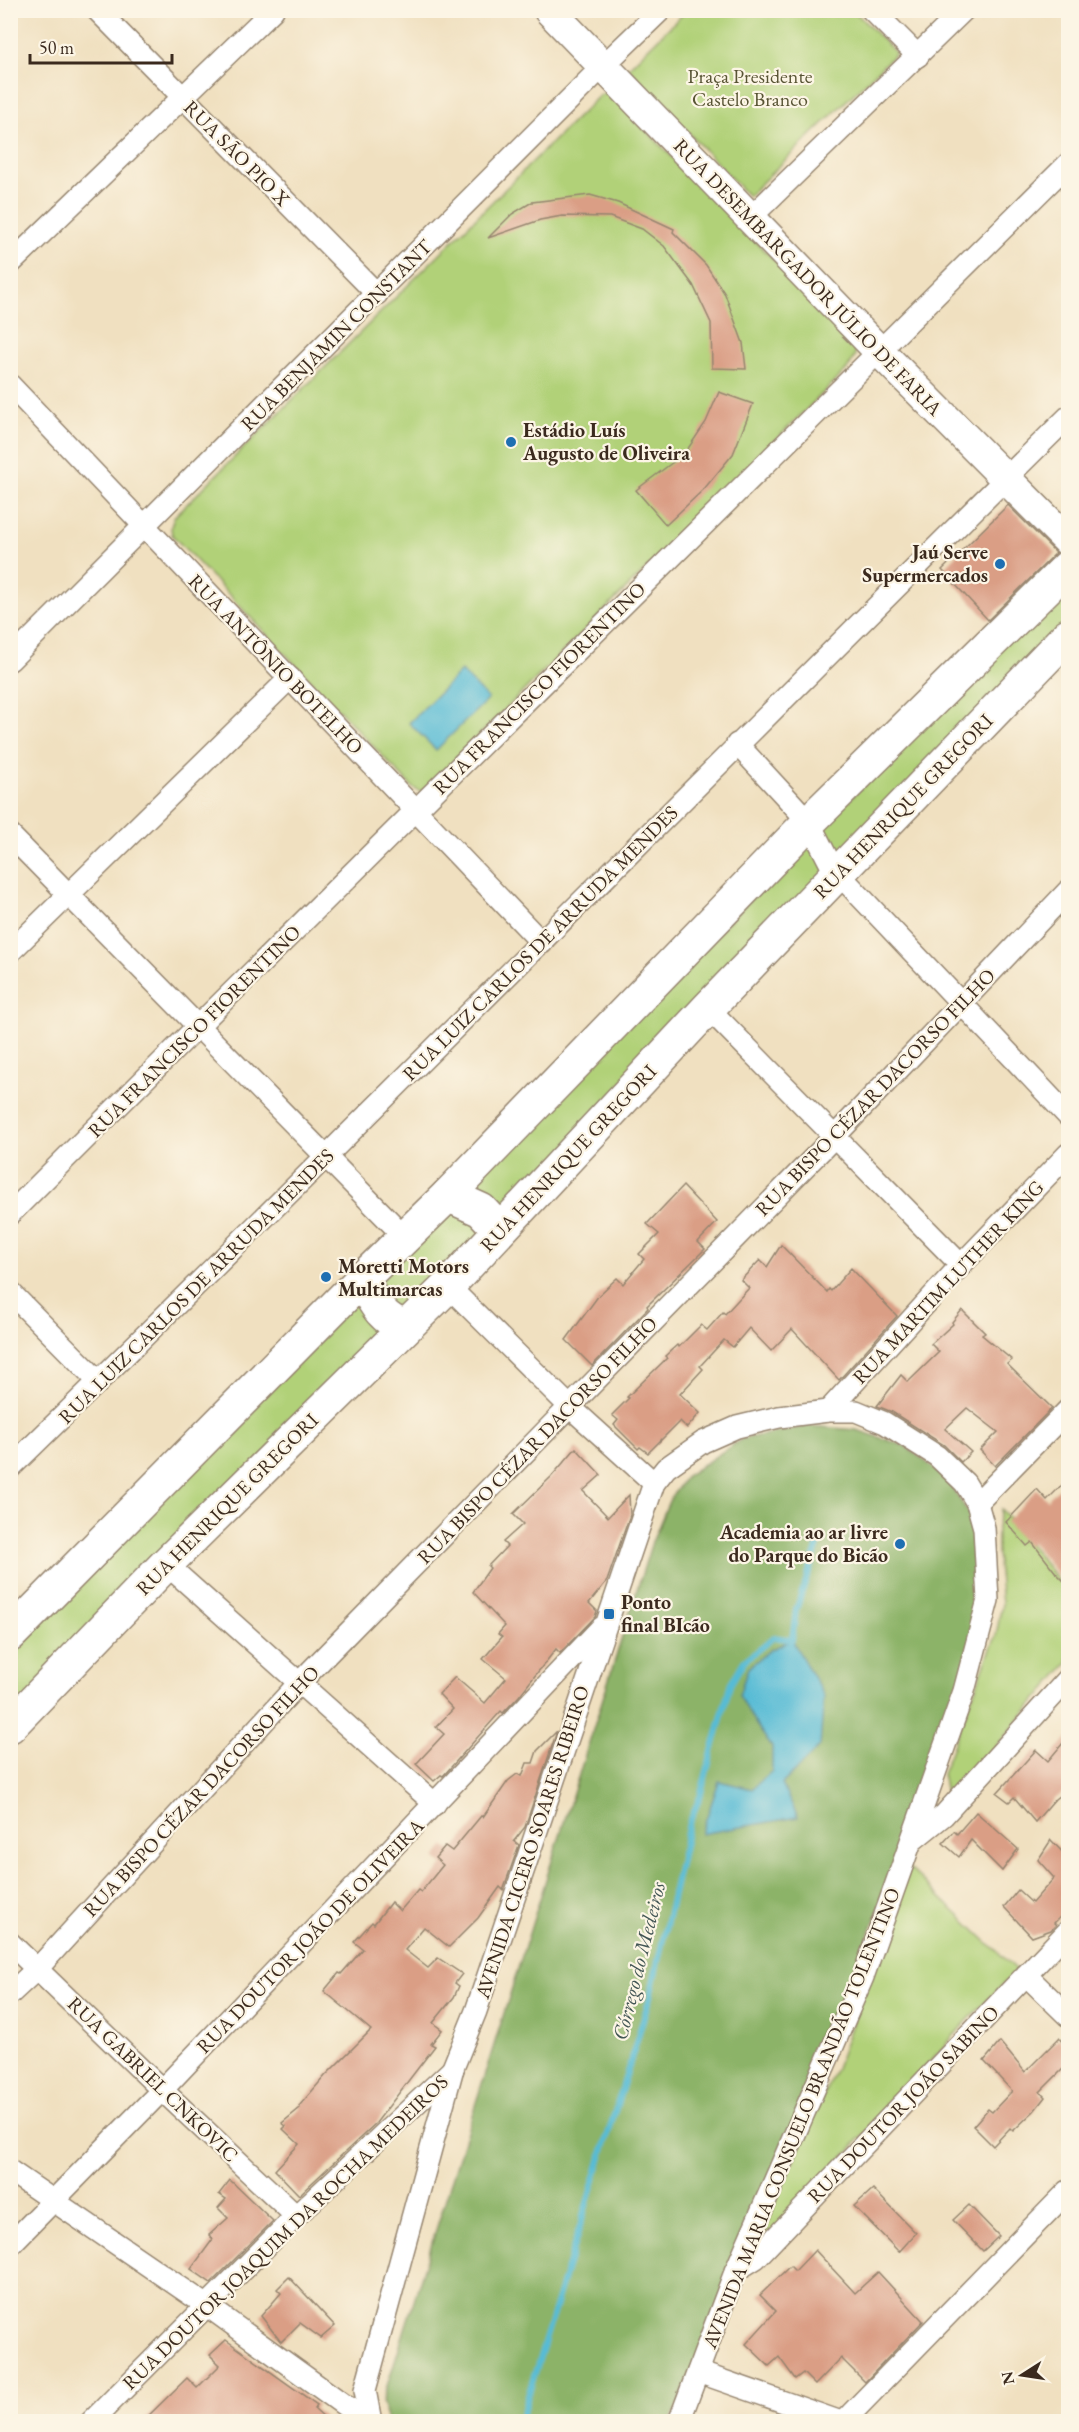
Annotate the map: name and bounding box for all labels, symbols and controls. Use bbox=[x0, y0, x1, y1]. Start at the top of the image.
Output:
scale bar bbox=[30, 27, 172, 65]
text: 50 m bbox=[39, 36, 74, 59]
park label: Praça Presidente Castelo Branco bbox=[688, 63, 813, 112]
street label: RUA SÃO PIO X bbox=[178, 94, 296, 212]
street label: RUA DESEMBARGADOR JÚLIO DE FARIA bbox=[668, 133, 948, 421]
street label: RUA BENJAMIN CONSTANT bbox=[235, 233, 438, 436]
place label: Estádio Luís Augusto de Oliveira bbox=[522, 417, 690, 466]
marker: Estádio Luís Augusto de Oliveira bbox=[504, 435, 518, 449]
place label: Jaú Serve Supermercados bbox=[862, 539, 988, 588]
marker: Jaú Serve Supermercados bbox=[993, 557, 1007, 571]
street label: RUA ANTÔNIO BOTELHO bbox=[183, 568, 369, 760]
street label: RUA FRANCISCO FIORENTINO bbox=[427, 576, 651, 800]
street label: RUA HENRIQUE GREGORI bbox=[808, 708, 998, 904]
street label: RUA LUIZ CARLOS DE ARRUDA MENDES bbox=[397, 800, 683, 1086]
street label: RUA FRANCISCO FIORENTINO bbox=[82, 919, 306, 1143]
street label: RUA BISPO CÉZAR DACORSO FILHO bbox=[749, 963, 1001, 1221]
street label: RUA HENRIQUE GREGORI bbox=[474, 1058, 662, 1257]
street label: RUA LUIZ CARLOS DE ARRUDA MENDES bbox=[53, 1143, 339, 1429]
street label: RUA MARTIM LUTHER KING bbox=[847, 1175, 1049, 1389]
place label: Moretti Motors Multimarcas bbox=[338, 1253, 469, 1302]
marker: Moretti Motors Multimarcas bbox=[319, 1270, 333, 1284]
street label: RUA BISPO CÉZAR DACORSO FILHO bbox=[411, 1311, 663, 1569]
street label: RUA HENRIQUE GREGORI bbox=[130, 1407, 324, 1601]
place label: Academia ao ar livre do Parque do Bicão bbox=[719, 1519, 888, 1568]
marker: Academia ao ar livre do Parque do Bicão bbox=[893, 1537, 907, 1551]
place label: Ponto final BIcão bbox=[621, 1589, 710, 1638]
marker: Ponto final BIcão bbox=[602, 1607, 616, 1621]
street label: RUA BISPO CÉZAR DACORSO FILHO bbox=[77, 1660, 325, 1922]
street label: AVENIDA CICERO SOARES RIBEIRO bbox=[469, 1682, 595, 2003]
street label: RUA DOUTOR JOÃO DE OLIVEIRA bbox=[191, 1813, 430, 2059]
water label: Córrego do Medeiros bbox=[606, 1879, 671, 2043]
street label: AVENIDA MARIA CONSUELO BRANDÃO TOLENTINO bbox=[696, 1884, 906, 2353]
street label: RUA GABRIEL CNKOVIC bbox=[62, 1991, 244, 2167]
street label: RUA DOUTOR JOÃO SABINO bbox=[802, 2000, 1004, 2208]
street label: RUA DOUTOR JOAQUIM DA ROCHA MEDEIROS bbox=[116, 2069, 454, 2395]
north arrow bbox=[992, 2345, 1052, 2405]
text: N bbox=[996, 2369, 1019, 2387]

